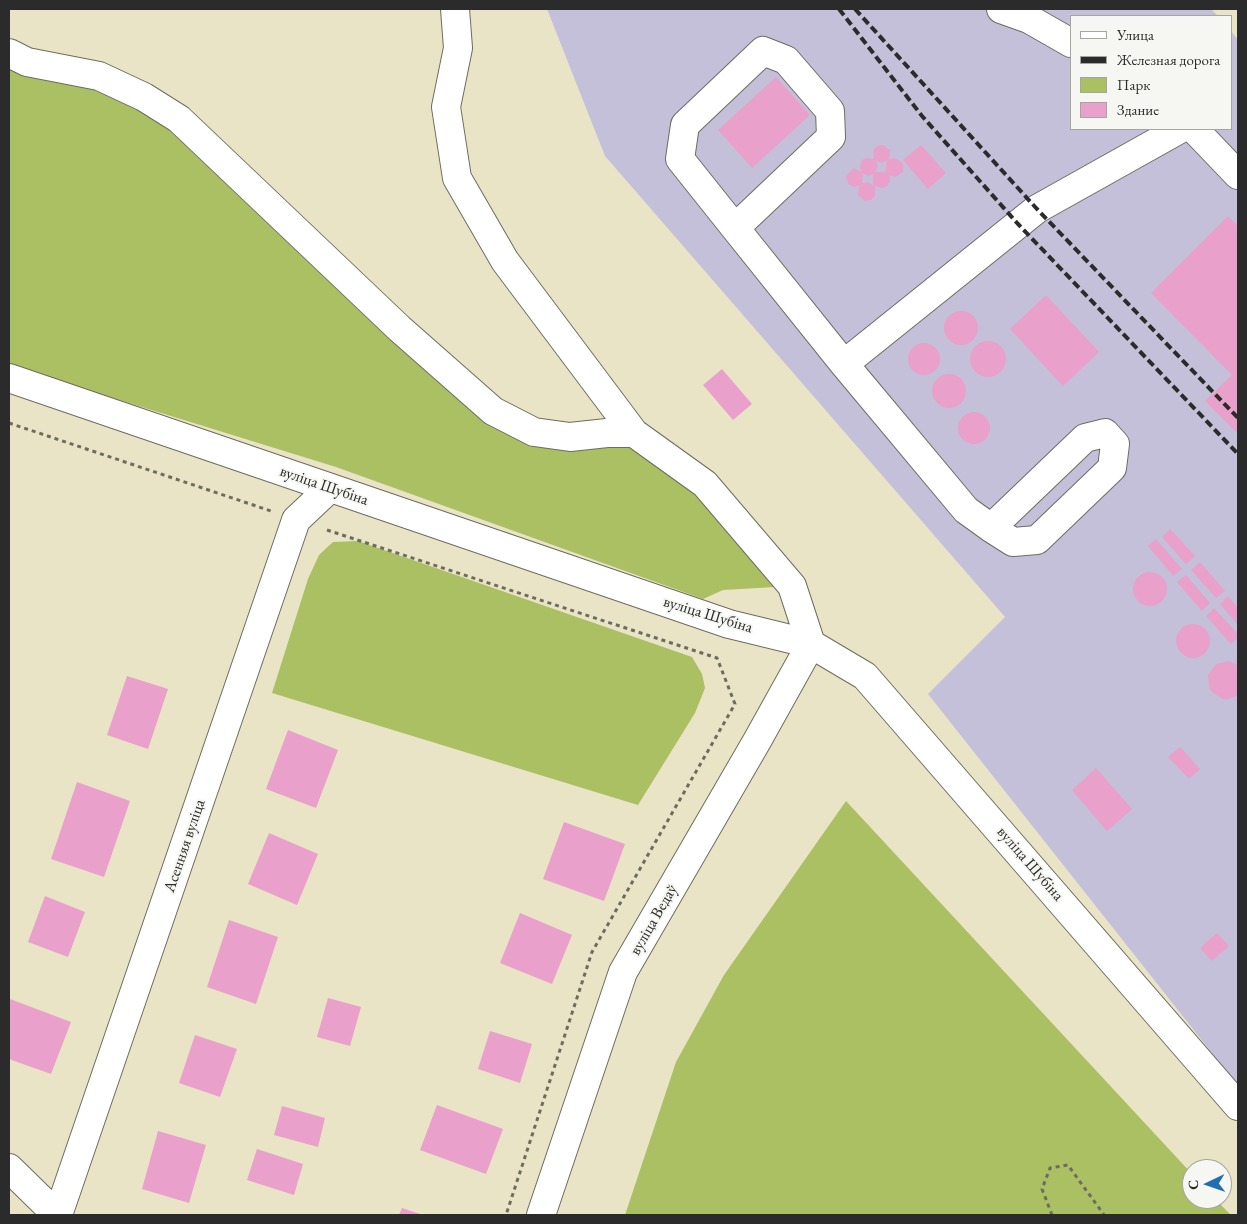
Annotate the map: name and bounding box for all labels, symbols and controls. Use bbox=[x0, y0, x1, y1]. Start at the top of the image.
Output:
legend bbox=[1070, 15, 1232, 130]
text: Улица bbox=[1117, 25, 1154, 44]
text: Железная дорога bbox=[1117, 50, 1220, 69]
text: Парк bbox=[1117, 75, 1150, 94]
text: Здание bbox=[1117, 100, 1159, 119]
street label: вуліца Шубіна bbox=[277, 462, 371, 510]
street label: вуліца Шубіна bbox=[661, 592, 755, 638]
street label: Асенняя вуліца bbox=[160, 797, 210, 895]
street label: вуліца Шубіна bbox=[992, 823, 1068, 905]
street label: вуліца Ведаў bbox=[626, 881, 682, 959]
north arrow bbox=[1182, 1159, 1232, 1209]
text: С bbox=[1184, 1179, 1202, 1190]

